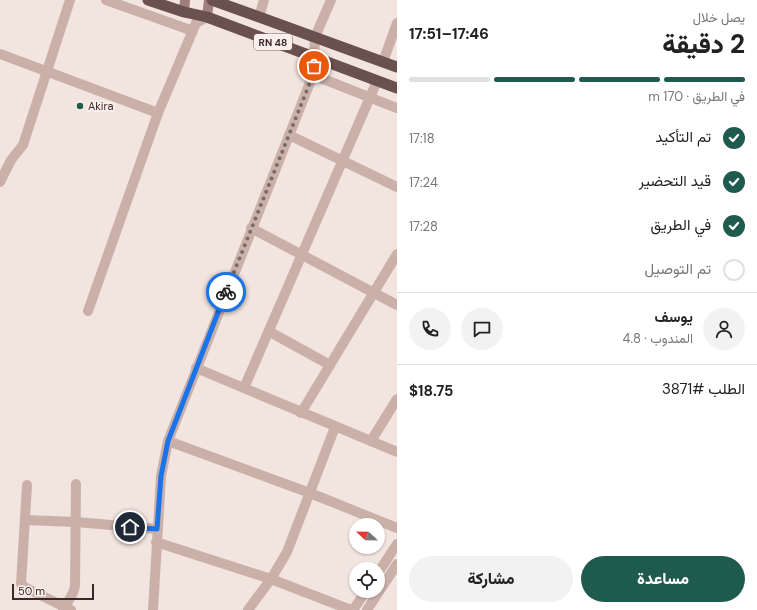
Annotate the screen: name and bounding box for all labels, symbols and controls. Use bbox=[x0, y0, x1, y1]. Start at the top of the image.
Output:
text: يصل خلال bbox=[693, 9, 745, 26]
text: 17:46–17:51 bbox=[409, 24, 489, 44]
text: 2 دقيقة bbox=[662, 27, 745, 61]
road number: RN 48 bbox=[254, 34, 292, 50]
pin bbox=[297, 49, 331, 83]
icon: bag bbox=[303, 55, 325, 77]
text: في الطريق · 170 m bbox=[648, 88, 745, 105]
place label: Akira bbox=[88, 99, 114, 113]
marker: Akira bbox=[75, 101, 85, 111]
text: تم التأكيد bbox=[655, 127, 711, 147]
icon: check bbox=[723, 127, 745, 149]
text: 17:18 bbox=[409, 130, 435, 147]
text: قيد التحضير bbox=[639, 171, 711, 191]
icon: check bbox=[723, 171, 745, 193]
text: 17:24 bbox=[409, 174, 438, 191]
text: في الطريق bbox=[650, 215, 711, 235]
icon: check bbox=[723, 215, 745, 237]
text: 17:28 bbox=[409, 218, 438, 235]
text: تم التوصيل bbox=[645, 259, 711, 279]
courier bbox=[206, 272, 246, 312]
icon: bike bbox=[215, 281, 237, 303]
text: يوسف bbox=[655, 307, 693, 327]
button: phone bbox=[409, 308, 451, 350]
button: chat bbox=[461, 308, 503, 350]
button: person bbox=[703, 308, 745, 350]
text: المندوب · 4.8 bbox=[622, 330, 693, 347]
text: الطلب #3871 bbox=[662, 379, 745, 399]
text: $18.75 bbox=[409, 381, 453, 401]
pin bbox=[113, 510, 147, 544]
icon: home bbox=[119, 516, 141, 538]
north arrow bbox=[349, 518, 385, 554]
map controls bbox=[349, 518, 385, 598]
button: مشاركة bbox=[409, 556, 573, 602]
button: مساعدة bbox=[581, 556, 745, 602]
button: locate bbox=[349, 562, 385, 598]
scale bar bbox=[12, 582, 94, 601]
text: 50 m bbox=[18, 584, 45, 598]

